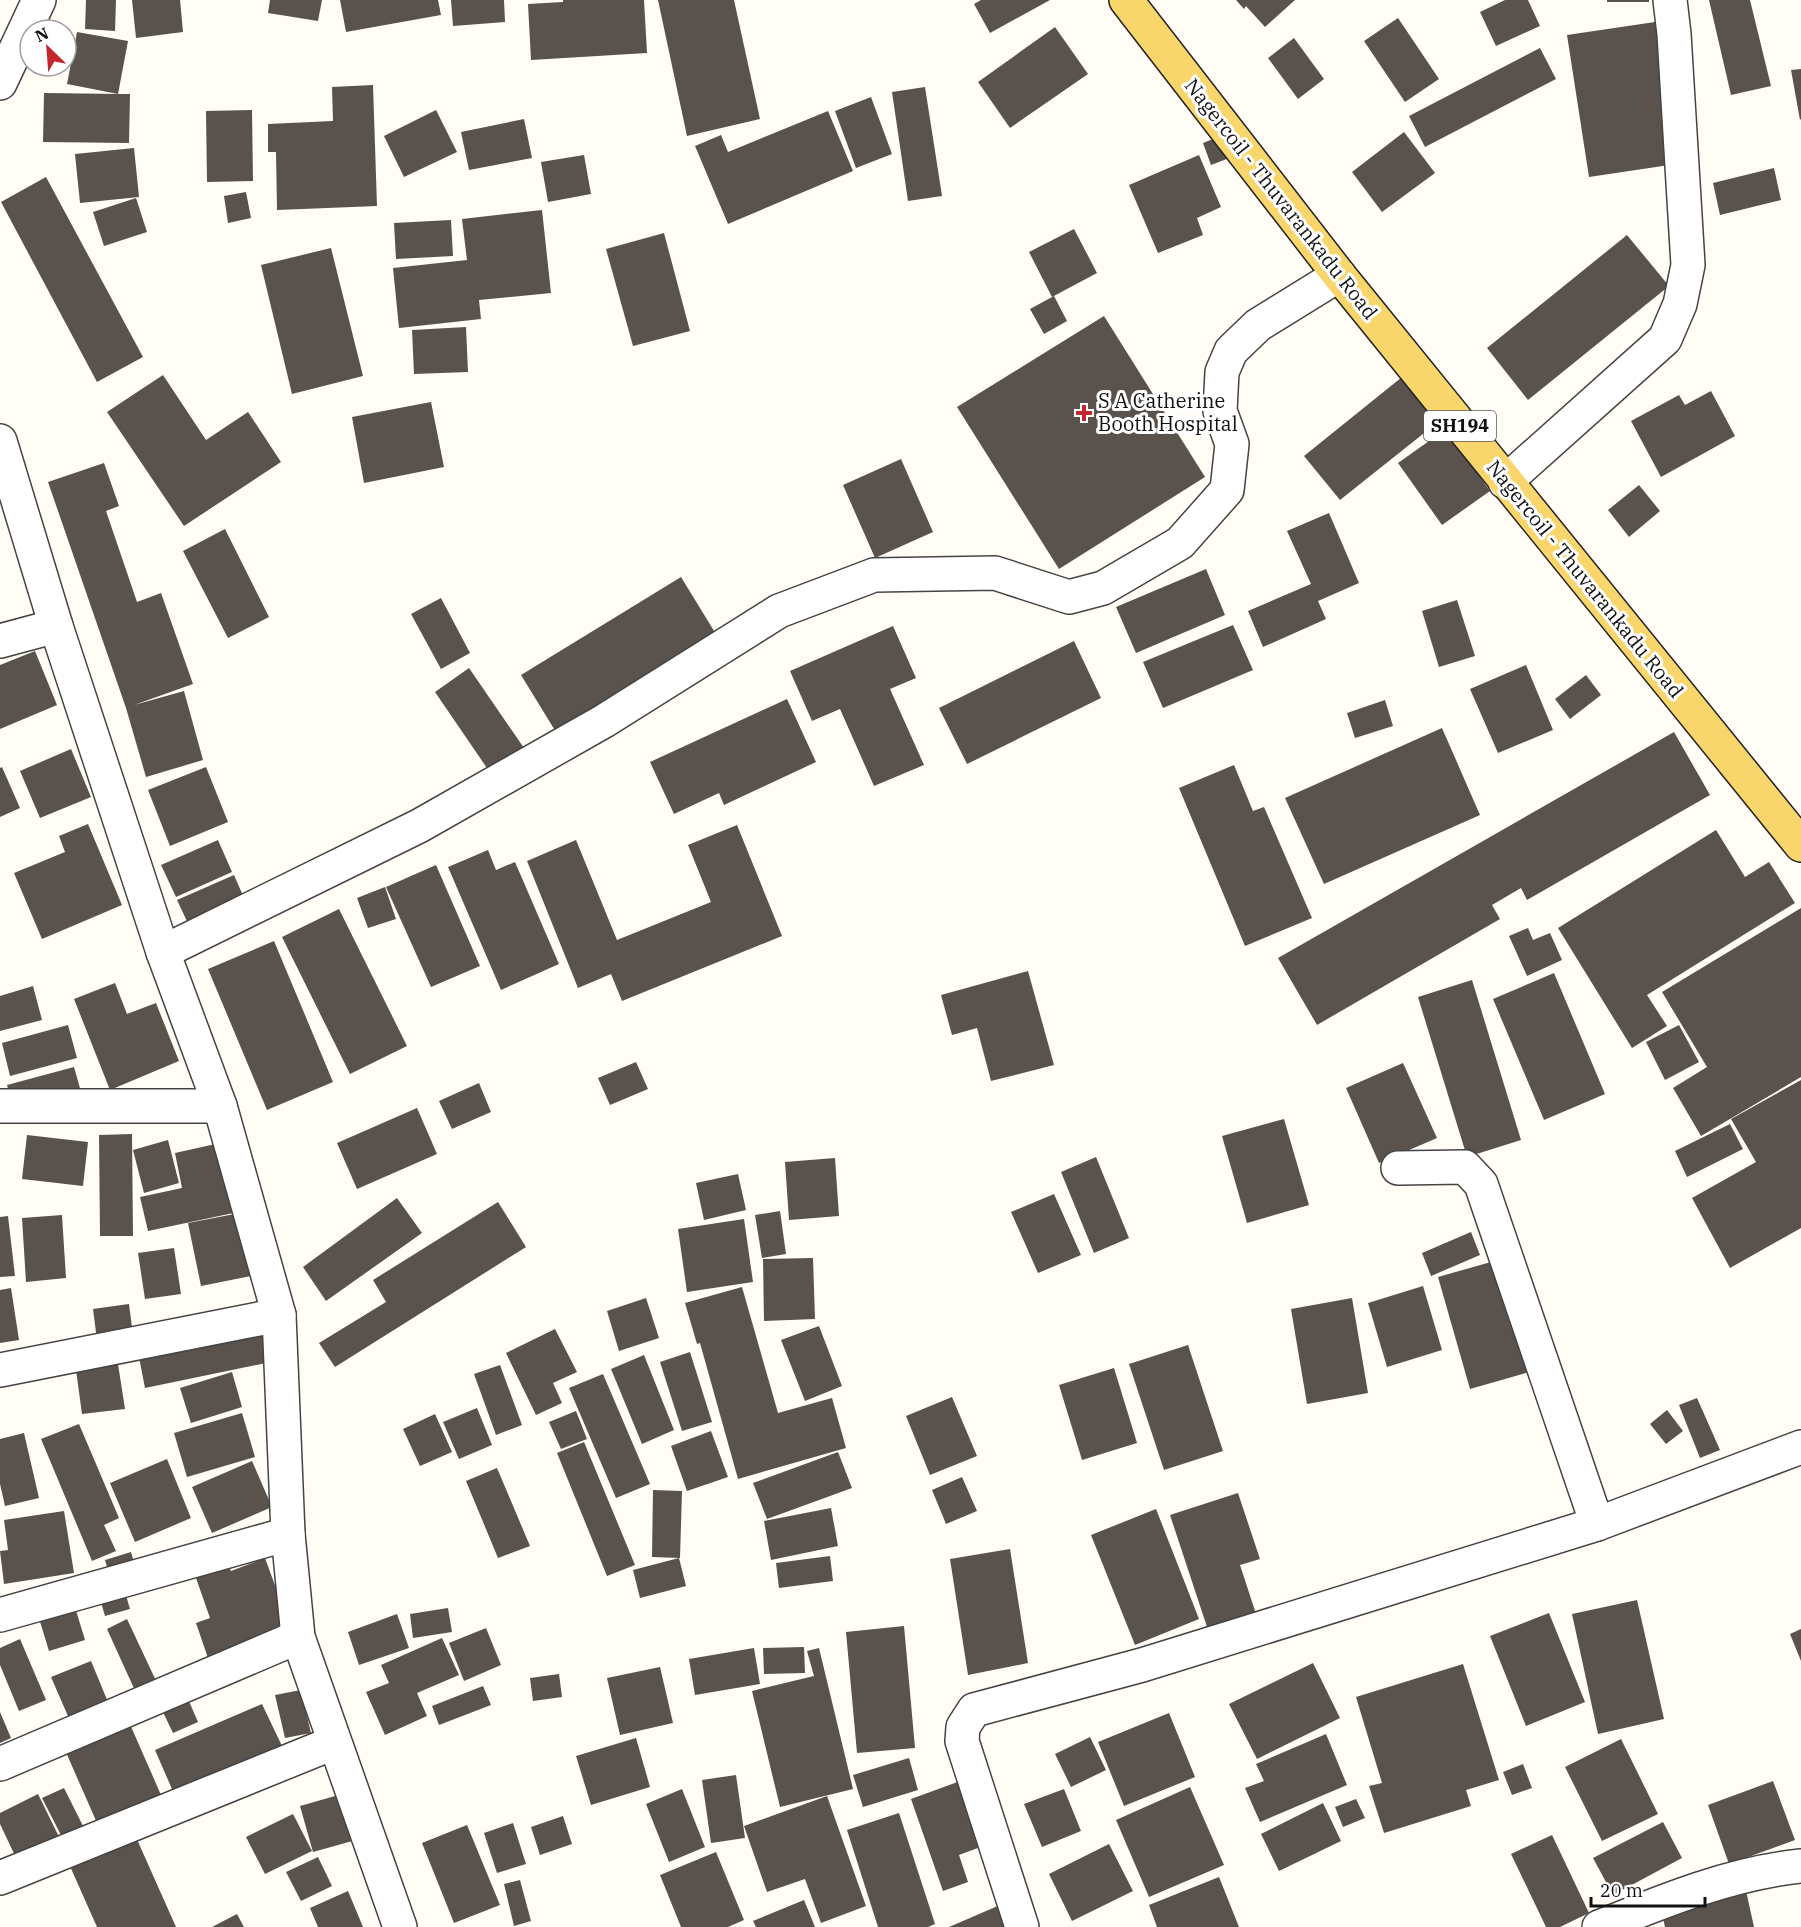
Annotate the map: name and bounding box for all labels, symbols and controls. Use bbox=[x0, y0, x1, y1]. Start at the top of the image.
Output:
north arrow bbox=[18, 18, 78, 78]
text: N bbox=[32, 23, 52, 46]
street label: Nagercoil - Thuvarankadu Road bbox=[1179, 73, 1384, 325]
place label: S A Catherine Booth Hospital bbox=[1098, 387, 1238, 437]
marker: S A Catherine Booth Hospital bbox=[1075, 404, 1093, 422]
road number: SH194 bbox=[1424, 411, 1496, 441]
street label: Nagercoil - Thuvarankadu Road bbox=[1481, 454, 1690, 703]
scale bar bbox=[1591, 1870, 1705, 1908]
text: 20 m bbox=[1600, 1879, 1643, 1902]

